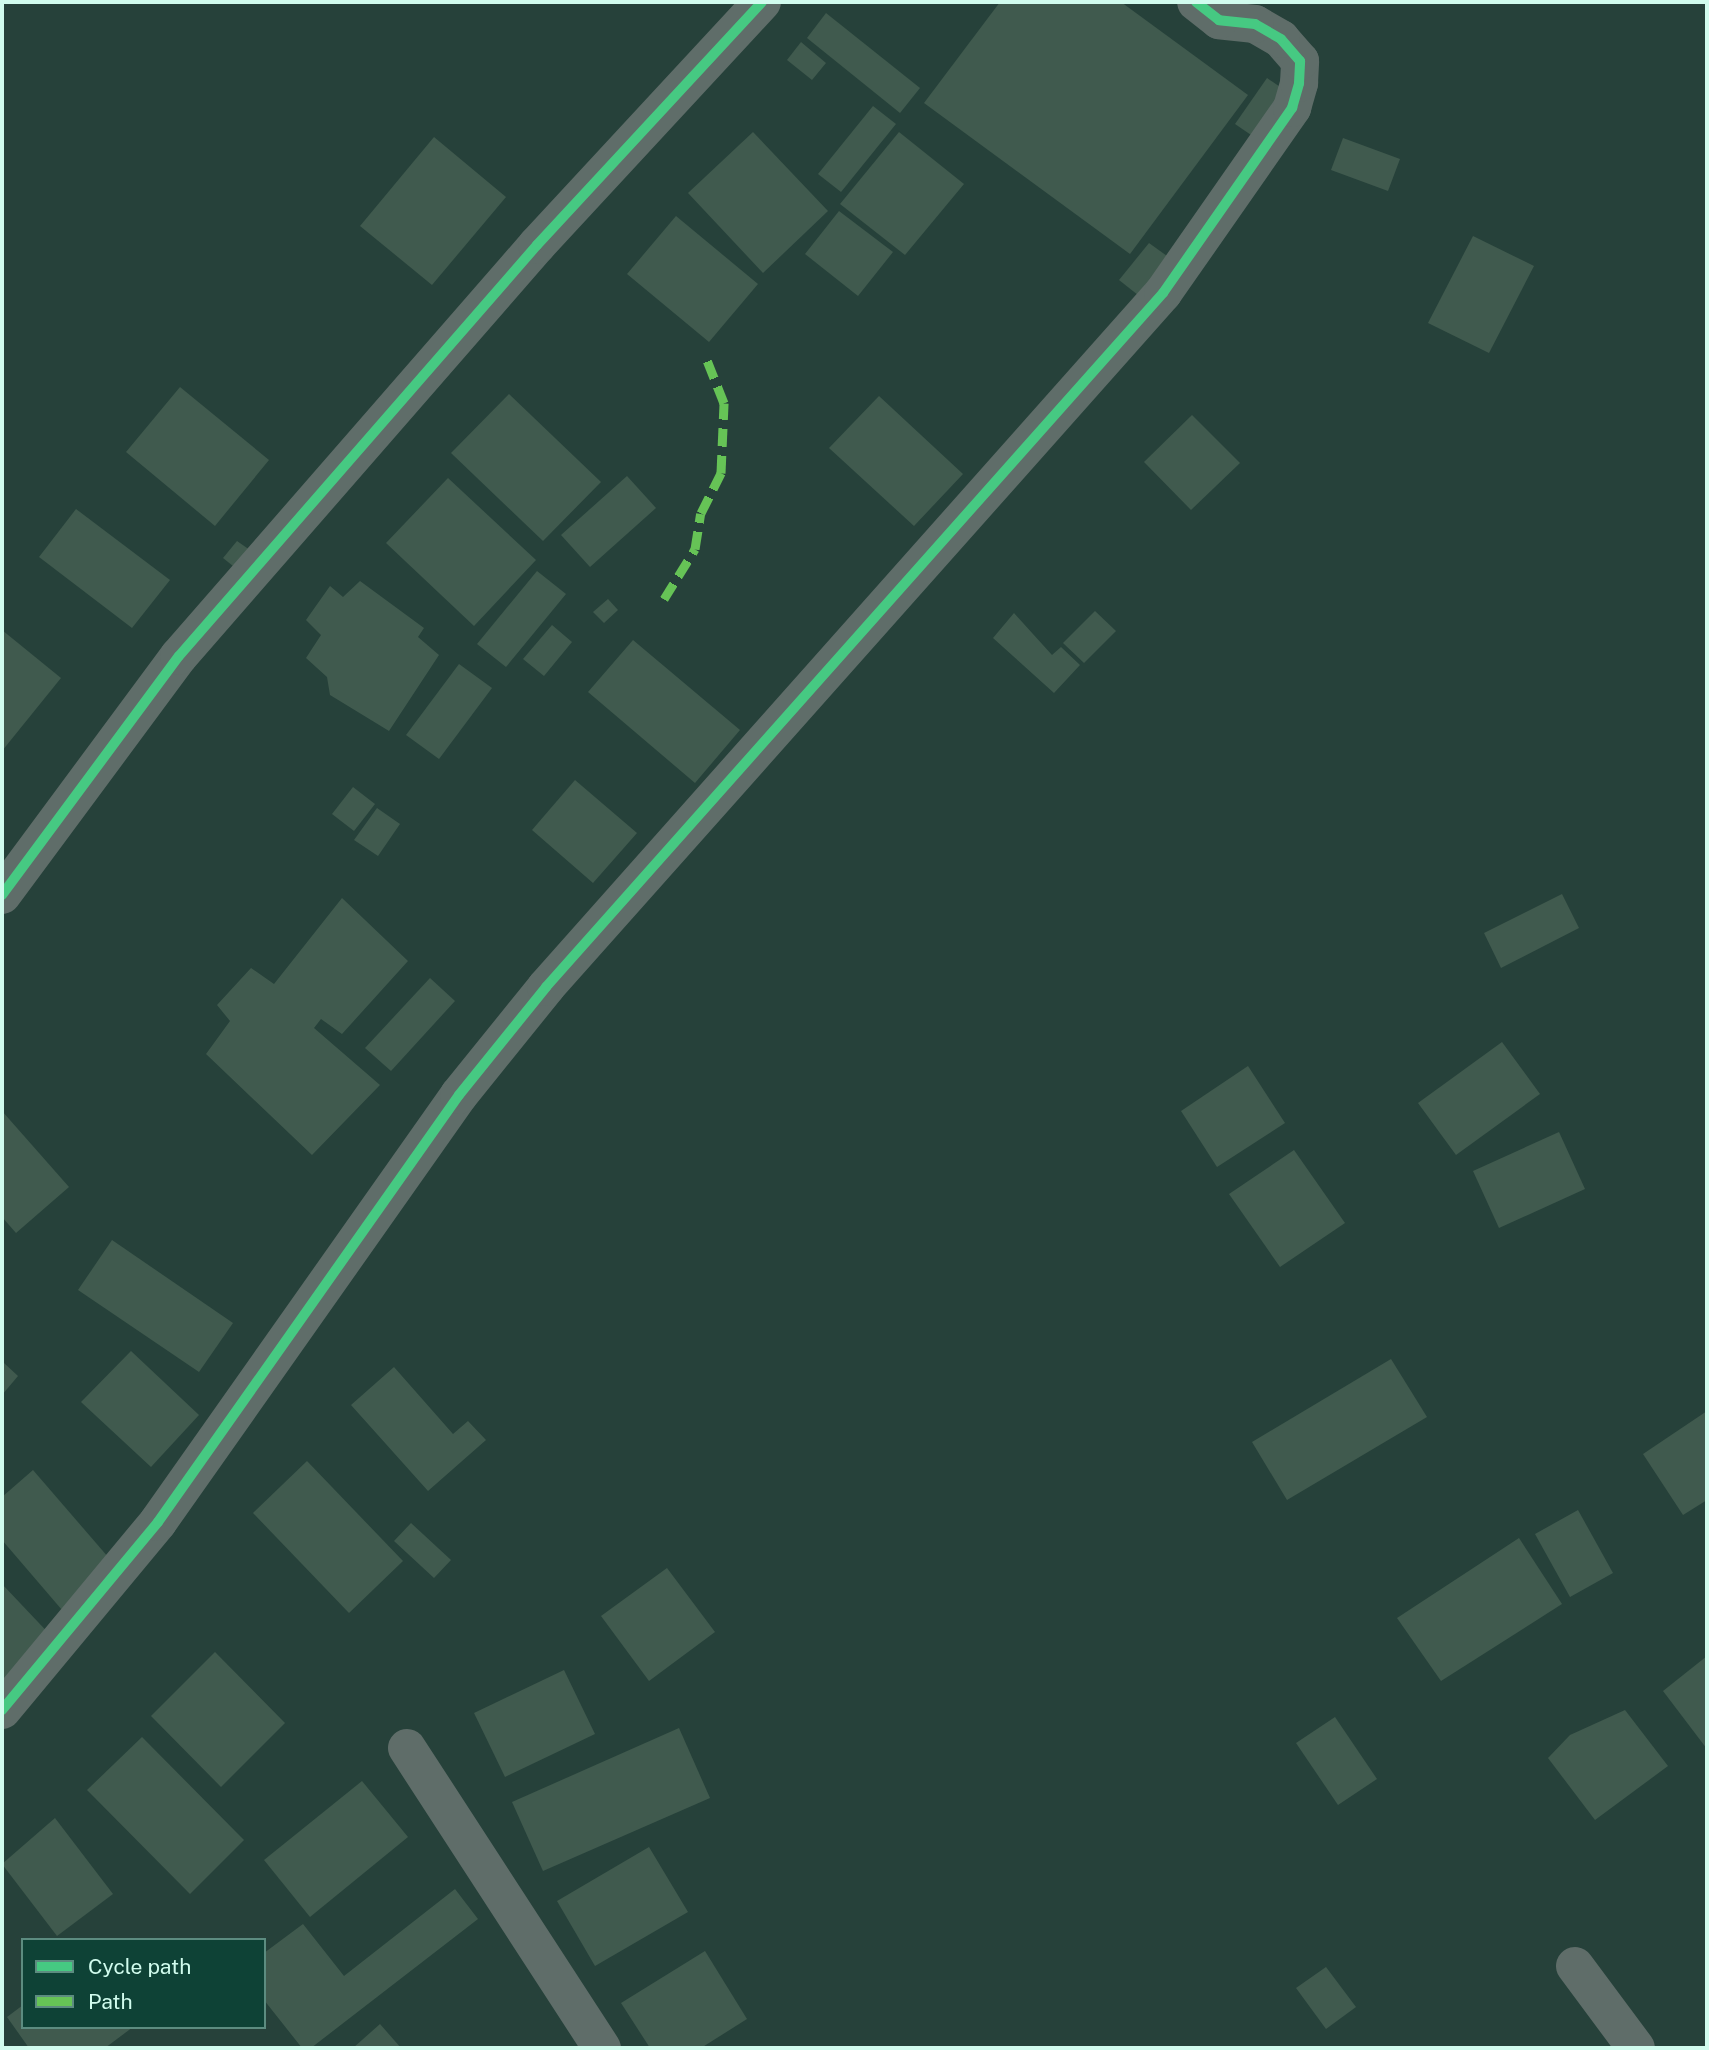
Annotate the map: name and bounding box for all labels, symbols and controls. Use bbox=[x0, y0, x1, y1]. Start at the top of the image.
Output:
legend bbox=[21, 1938, 266, 2029]
text: Cycle path bbox=[88, 1954, 191, 1979]
text: Path bbox=[88, 1989, 133, 2014]

